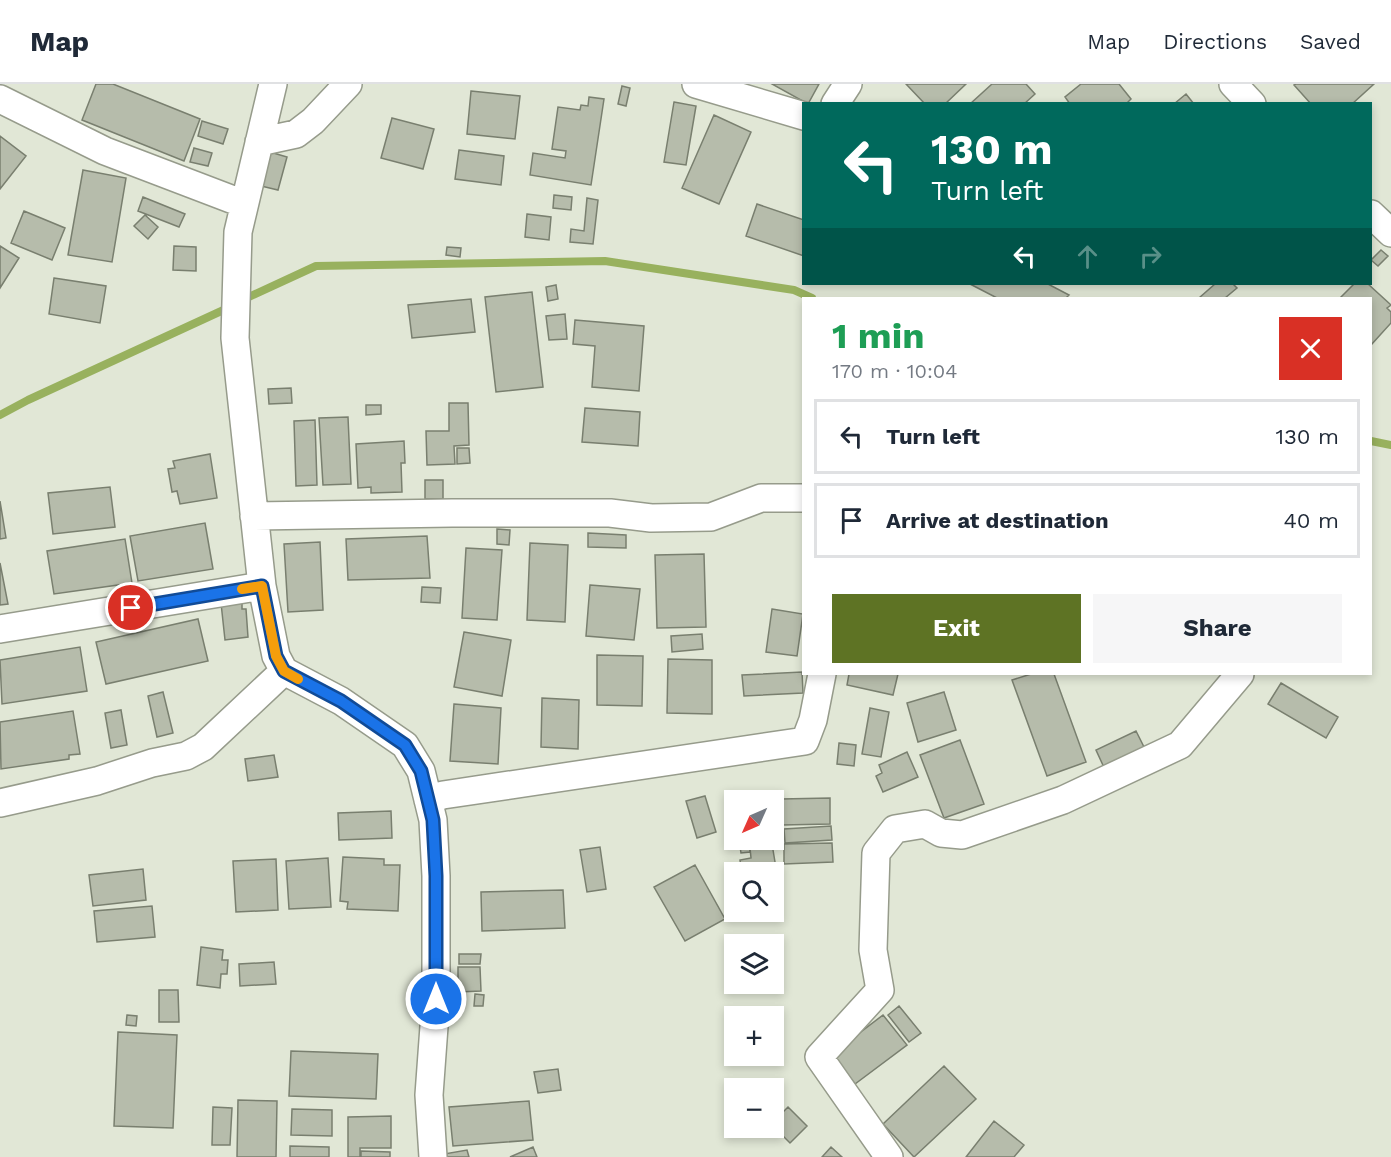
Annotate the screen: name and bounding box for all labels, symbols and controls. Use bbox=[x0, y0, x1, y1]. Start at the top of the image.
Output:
text: Map bbox=[30, 25, 89, 58]
text: Map bbox=[1087, 29, 1130, 54]
text: Directions bbox=[1163, 29, 1267, 54]
text: Saved bbox=[1300, 29, 1361, 54]
text: 130 m bbox=[931, 125, 1053, 174]
icon: left bbox=[832, 126, 910, 204]
text: Turn left bbox=[931, 175, 1043, 207]
icon: left bbox=[1008, 240, 1041, 273]
icon: ahead bbox=[1071, 240, 1104, 273]
icon: right bbox=[1134, 240, 1167, 273]
text: 1 min bbox=[832, 315, 924, 357]
button: close bbox=[1279, 317, 1342, 380]
text: 170 m · 10:04 bbox=[832, 359, 958, 383]
icon: left bbox=[835, 420, 868, 453]
text: Turn left bbox=[886, 424, 980, 449]
text: 130 m bbox=[1275, 424, 1339, 449]
icon: arrive bbox=[835, 504, 868, 537]
text: Arrive at destination bbox=[886, 508, 1109, 533]
text: 40 m bbox=[1283, 508, 1339, 533]
pin bbox=[105, 582, 156, 633]
icon: arrive bbox=[114, 591, 147, 624]
button: Exit bbox=[832, 594, 1081, 663]
button: Share bbox=[1093, 594, 1342, 663]
north arrow bbox=[724, 790, 784, 850]
map controls bbox=[724, 790, 784, 1138]
button: search bbox=[724, 862, 784, 922]
button: layers bbox=[724, 934, 784, 994]
position arrow bbox=[404, 967, 468, 1031]
button: + bbox=[724, 1006, 784, 1066]
button: − bbox=[724, 1078, 784, 1138]

